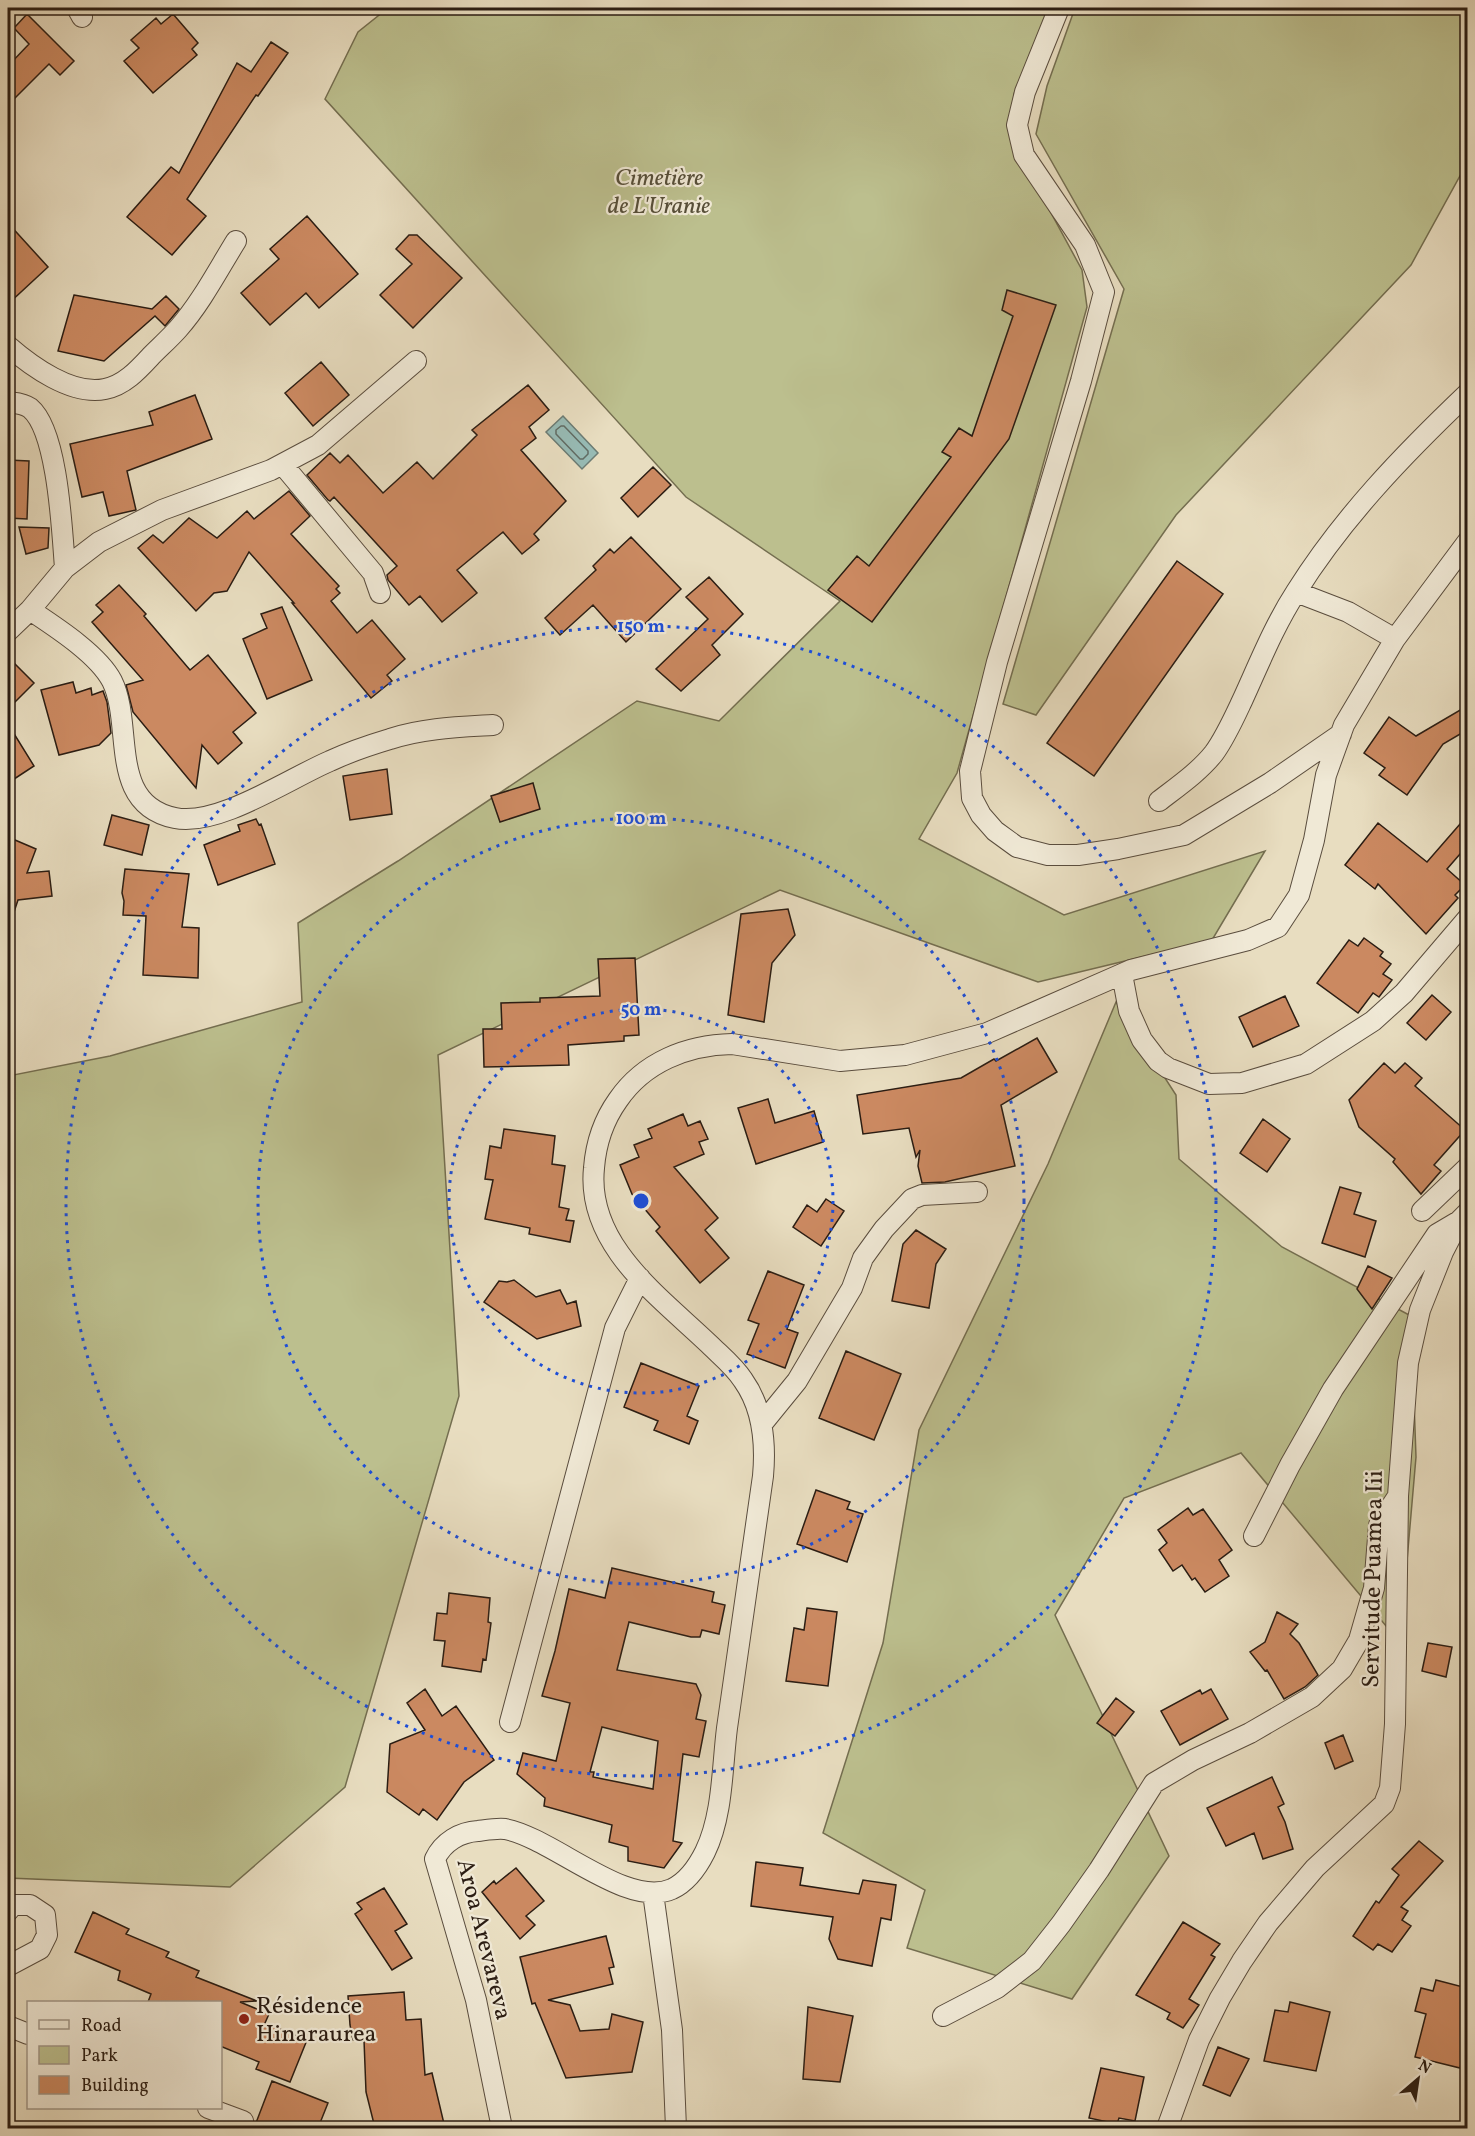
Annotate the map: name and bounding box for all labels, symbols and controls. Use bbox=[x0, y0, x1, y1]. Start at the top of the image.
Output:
park label: Cimetière de L'Uranie bbox=[608, 162, 710, 224]
text: 150 m bbox=[617, 615, 665, 640]
text: 100 m bbox=[616, 807, 666, 832]
text: 50 m bbox=[621, 998, 661, 1023]
centre of rings bbox=[631, 1191, 651, 1211]
street label: Servitude Puamea Iii bbox=[1355, 1470, 1393, 1688]
street label: Aroa Arevareva bbox=[447, 1855, 520, 2024]
place label: Résidence Hinaraurea bbox=[256, 1990, 377, 2052]
legend bbox=[27, 2001, 222, 2109]
marker: Résidence Hinaraurea bbox=[237, 2012, 251, 2026]
text: Road bbox=[81, 2014, 122, 2039]
text: Park bbox=[81, 2044, 118, 2069]
north arrow bbox=[1388, 2049, 1448, 2109]
text: N bbox=[1414, 2055, 1435, 2080]
text: Building bbox=[81, 2074, 149, 2099]

